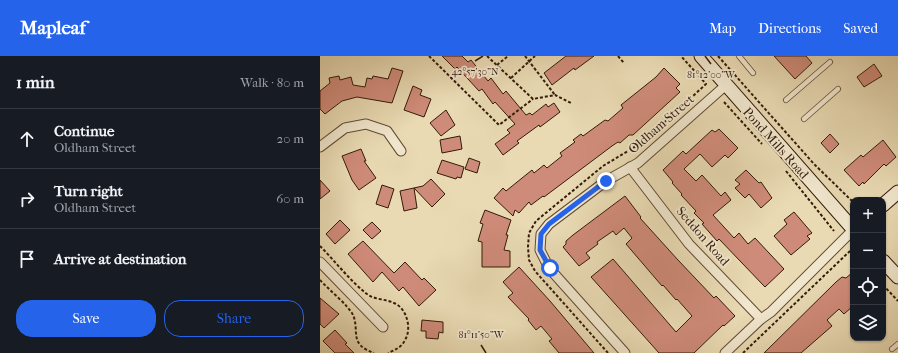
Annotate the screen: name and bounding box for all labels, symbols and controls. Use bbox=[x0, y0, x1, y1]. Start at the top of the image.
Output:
text: Mapleaf bbox=[20, 17, 86, 39]
text: Map bbox=[709, 20, 736, 37]
text: Directions bbox=[758, 20, 821, 37]
text: Saved bbox=[843, 20, 878, 37]
text: 42°57'30"N bbox=[451, 66, 499, 78]
text: 81°12'00"W bbox=[687, 69, 736, 81]
text: 1 min bbox=[16, 72, 55, 92]
text: Walk · 80 m bbox=[240, 75, 304, 90]
street label: Oldham Street bbox=[625, 91, 697, 157]
street label: Pond Mills Road bbox=[740, 104, 813, 182]
text: Continue bbox=[54, 122, 114, 140]
icon: ahead bbox=[16, 128, 38, 150]
text: 20 m bbox=[277, 131, 304, 146]
text: Oldham Street bbox=[54, 140, 136, 155]
route end bbox=[597, 172, 615, 190]
text: Turn right bbox=[54, 182, 123, 200]
icon: right bbox=[16, 188, 38, 210]
text: 60 m bbox=[276, 191, 304, 206]
map controls bbox=[850, 197, 886, 341]
button: + bbox=[850, 197, 886, 233]
text: Oldham Street bbox=[54, 200, 136, 215]
street label: Seddon Road bbox=[673, 203, 733, 269]
button: − bbox=[850, 233, 886, 269]
icon: arrive bbox=[16, 248, 38, 270]
text: Arrive at destination bbox=[54, 250, 186, 268]
route start bbox=[541, 259, 559, 277]
button: locate bbox=[850, 269, 886, 305]
button: Save bbox=[16, 300, 156, 337]
button: Share bbox=[164, 300, 304, 337]
button: layers bbox=[850, 305, 886, 341]
text: 81°11'50"W bbox=[458, 329, 505, 341]

